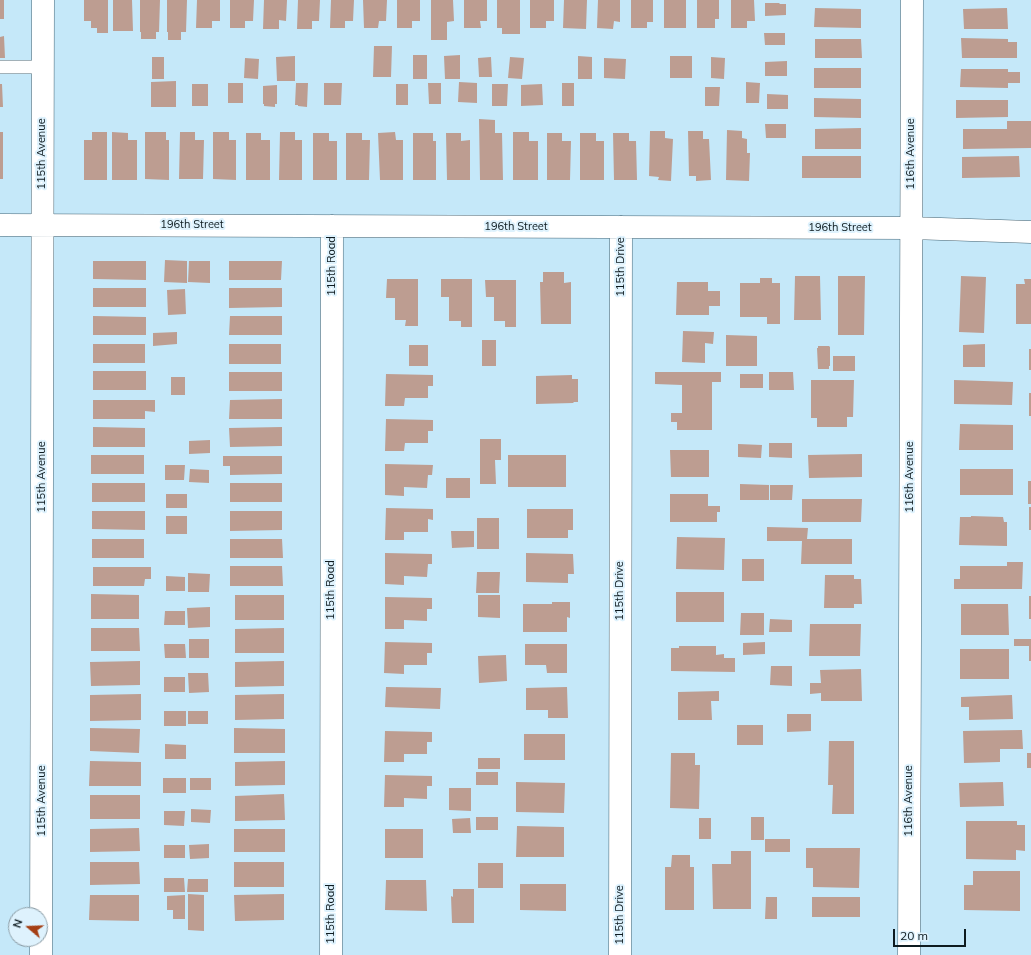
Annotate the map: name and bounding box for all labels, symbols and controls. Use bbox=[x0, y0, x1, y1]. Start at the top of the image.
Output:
street label: 115th Avenue bbox=[35, 118, 49, 190]
street label: 116th Avenue bbox=[904, 118, 918, 190]
street label: 196th Street bbox=[160, 218, 224, 232]
street label: 196th Street bbox=[484, 220, 548, 234]
street label: 196th Street bbox=[808, 221, 872, 235]
street label: 115th Road bbox=[325, 236, 339, 296]
street label: 115th Drive bbox=[614, 237, 628, 297]
street label: 115th Avenue bbox=[35, 441, 49, 513]
street label: 116th Avenue bbox=[903, 441, 917, 513]
street label: 115th Road bbox=[324, 560, 338, 620]
street label: 115th Drive bbox=[613, 561, 627, 621]
street label: 115th Avenue bbox=[35, 765, 49, 837]
street label: 116th Avenue bbox=[902, 765, 916, 837]
street label: 115th Road bbox=[324, 884, 338, 944]
street label: 115th Drive bbox=[613, 885, 627, 945]
north arrow bbox=[8, 907, 48, 947]
text: N bbox=[10, 917, 26, 930]
scale bar bbox=[895, 921, 968, 947]
text: 20 m bbox=[900, 928, 928, 943]

